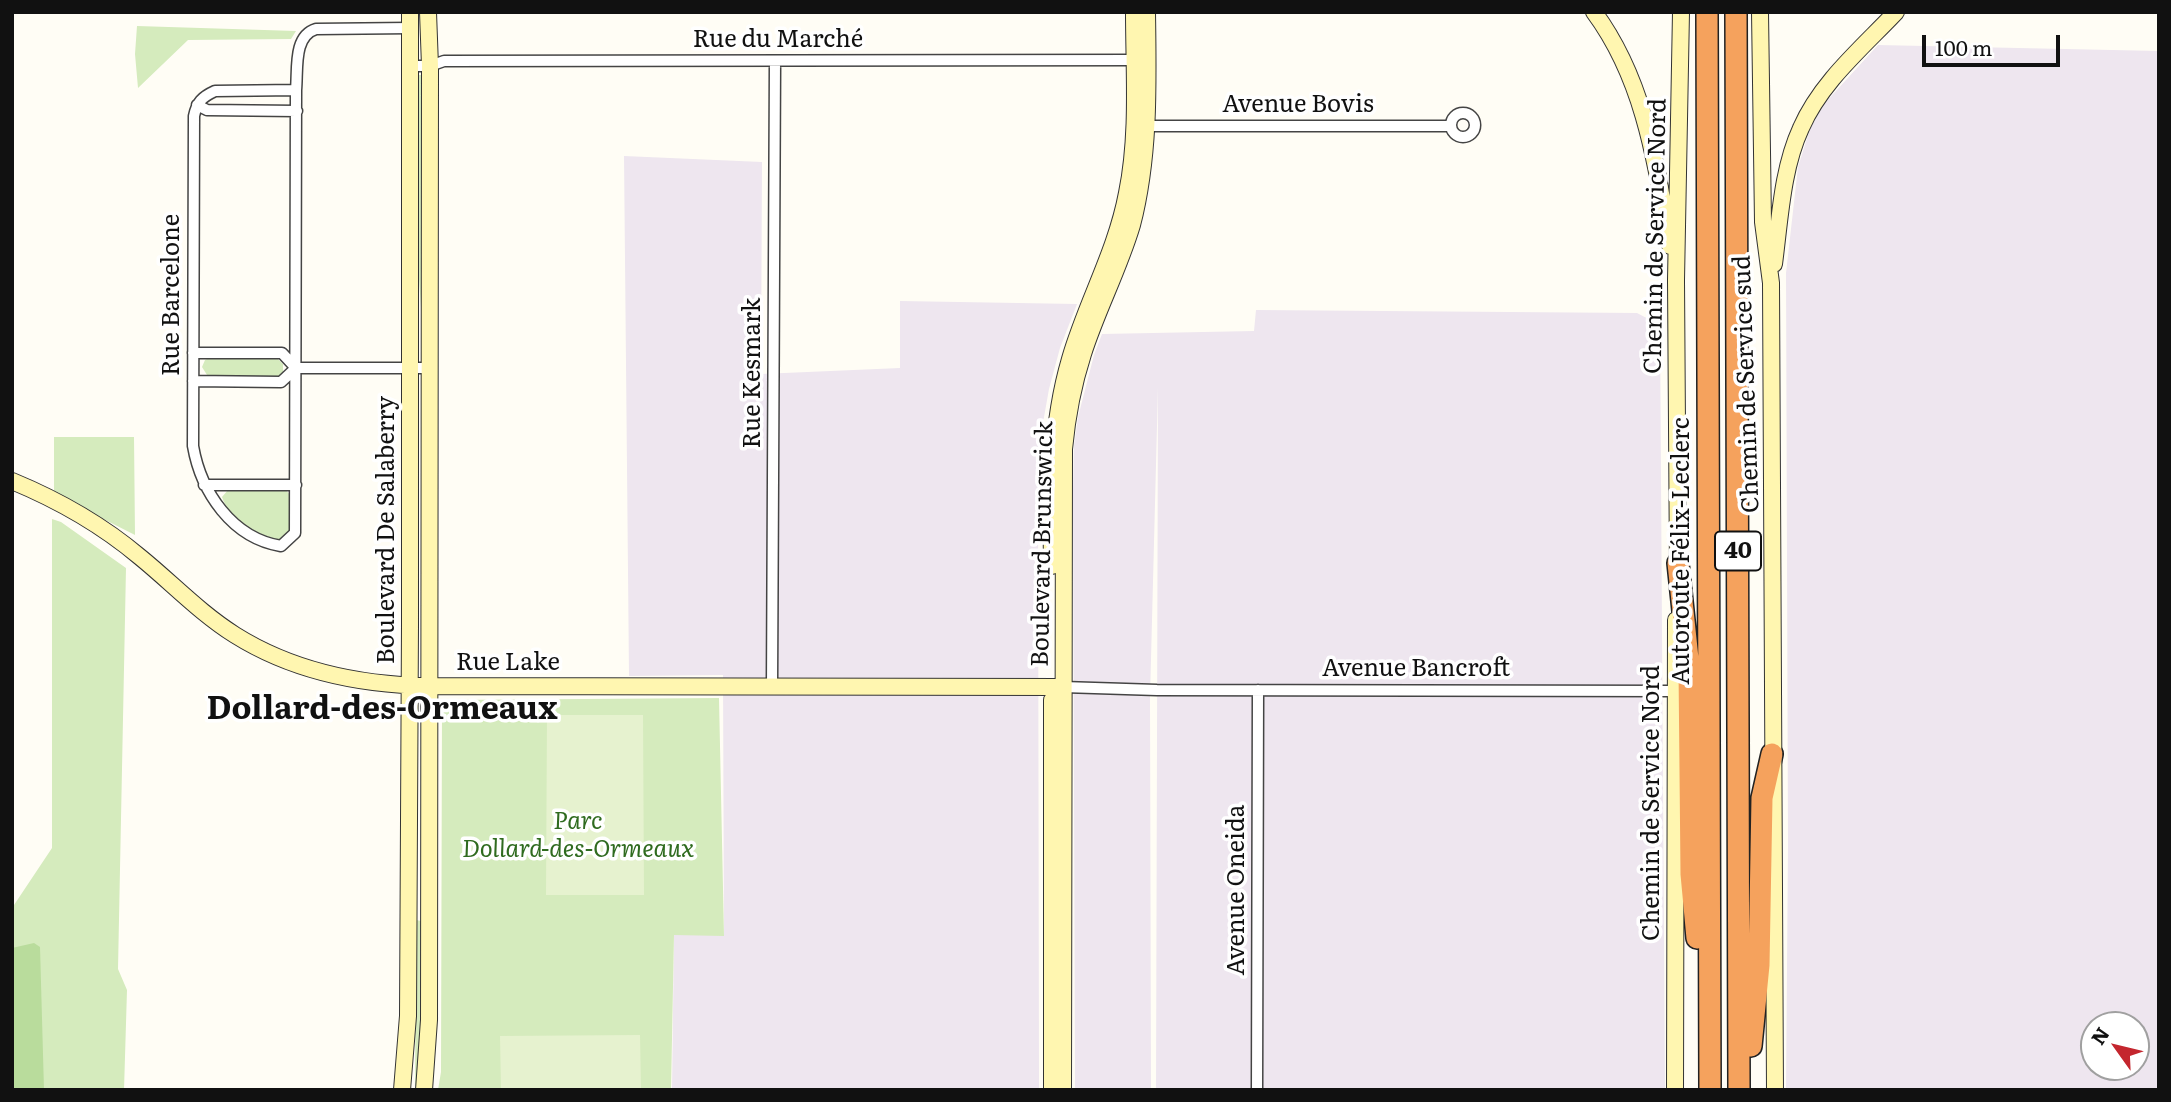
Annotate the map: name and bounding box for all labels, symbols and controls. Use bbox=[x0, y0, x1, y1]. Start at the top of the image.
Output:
scale bar bbox=[1926, 21, 2064, 65]
street label: Rue du Marché bbox=[693, 26, 863, 54]
text: 100 m bbox=[1935, 31, 1992, 62]
street label: Avenue Bovis bbox=[1222, 91, 1374, 119]
street label: Chemin de Service Nord bbox=[1639, 98, 1673, 374]
street label: Rue Barcelone bbox=[158, 214, 186, 376]
street label: Chemin de Service sud bbox=[1728, 255, 1766, 513]
street label: Rue Kesmark bbox=[739, 298, 767, 448]
street label: Boulevard De Salaberry bbox=[373, 396, 401, 664]
street label: Autoroute Félix-Leclerc bbox=[1668, 417, 1696, 685]
street label: Boulevard Brunswick bbox=[1026, 421, 1060, 667]
road number: 40 bbox=[1715, 531, 1761, 570]
street label: Rue Lake bbox=[456, 649, 560, 677]
street label: Avenue Bancroft bbox=[1322, 655, 1510, 683]
street label: Chemin de Service Nord bbox=[1638, 665, 1666, 941]
district label: Dollard-des-Ormeaux bbox=[206, 691, 558, 729]
street label: Avenue Oneida bbox=[1223, 804, 1251, 976]
park label: Parc Dollard-des-Ormeaux bbox=[462, 808, 694, 864]
north arrow bbox=[2080, 1011, 2150, 1081]
text: N bbox=[2083, 1021, 2115, 1050]

